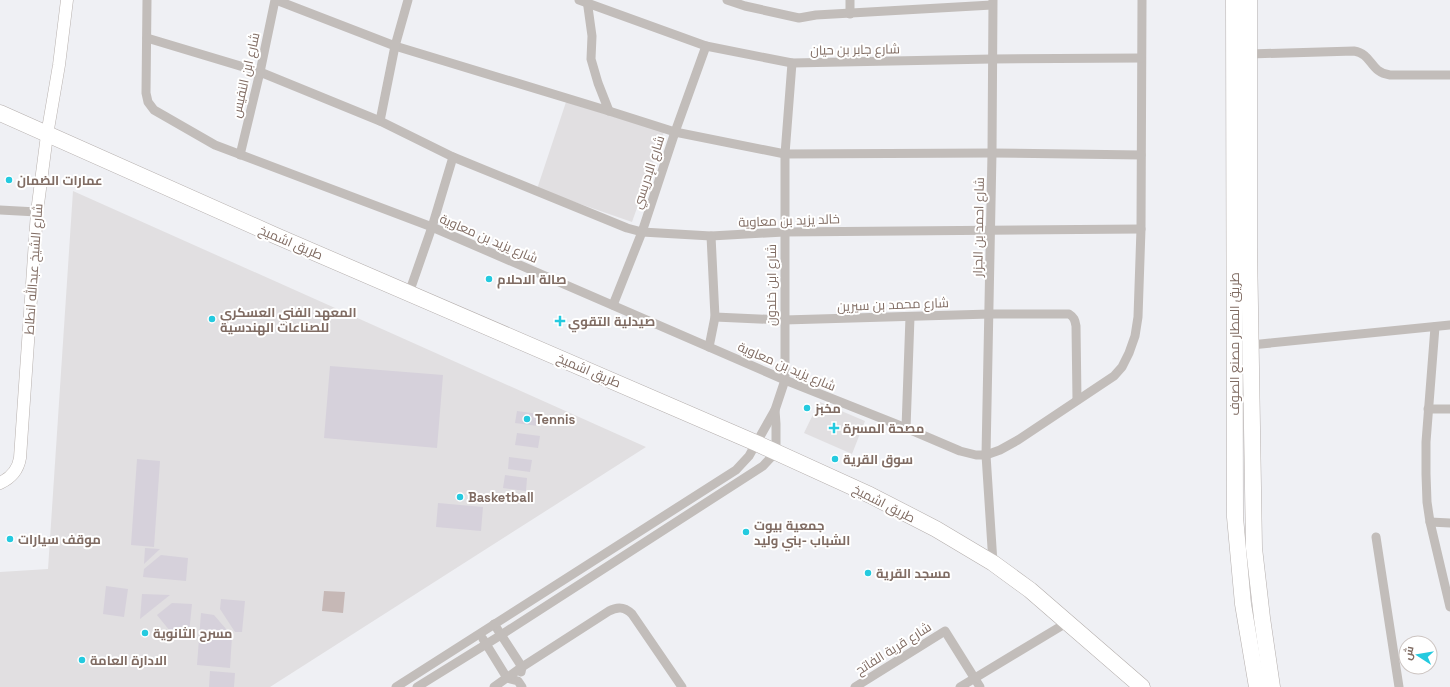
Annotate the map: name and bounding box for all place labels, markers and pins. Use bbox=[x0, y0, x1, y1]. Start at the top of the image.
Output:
place label: عمارات الضمان bbox=[17, 172, 103, 189]
marker: عمارات الضمان bbox=[4, 175, 14, 185]
place label: صالة الاحلام bbox=[497, 271, 566, 289]
marker: صالة الاحلام bbox=[484, 274, 494, 284]
place label: المعهد الفني العسكري للصناعات الهندسية bbox=[220, 304, 357, 336]
place label: صيدلية التقوي bbox=[568, 313, 655, 333]
marker: المعهد الفني العسكري للصناعات الهندسية bbox=[207, 314, 217, 324]
marker: صيدلية التقوي bbox=[555, 316, 565, 326]
place label: مخبز bbox=[814, 400, 841, 417]
marker: مخبز bbox=[802, 403, 812, 413]
place label: Tennis bbox=[535, 411, 575, 428]
marker: Tennis bbox=[522, 414, 532, 424]
place label: مصحة المسرة bbox=[843, 420, 924, 437]
marker: مصحة المسرة bbox=[828, 422, 840, 434]
place label: سوق القرية bbox=[843, 451, 913, 468]
marker: سوق القرية bbox=[830, 454, 840, 464]
place label: Basketball bbox=[468, 489, 534, 506]
marker: Basketball bbox=[455, 492, 465, 502]
place label: جمعية بيوت الشباب -بني وليد bbox=[754, 517, 850, 552]
marker: جمعية بيوت الشباب -بني وليد bbox=[741, 527, 751, 537]
place label: موقف سيارات bbox=[18, 531, 101, 548]
marker: موقف سيارات bbox=[5, 534, 15, 544]
place label: مسجد القرية bbox=[876, 565, 951, 582]
marker: مسجد القرية bbox=[863, 568, 873, 578]
place label: مسرح الثانوية bbox=[153, 625, 232, 642]
marker: مسرح الثانوية bbox=[140, 628, 150, 638]
place label: الادارة العامة bbox=[90, 652, 167, 669]
marker: الادارة العامة bbox=[77, 655, 87, 665]

